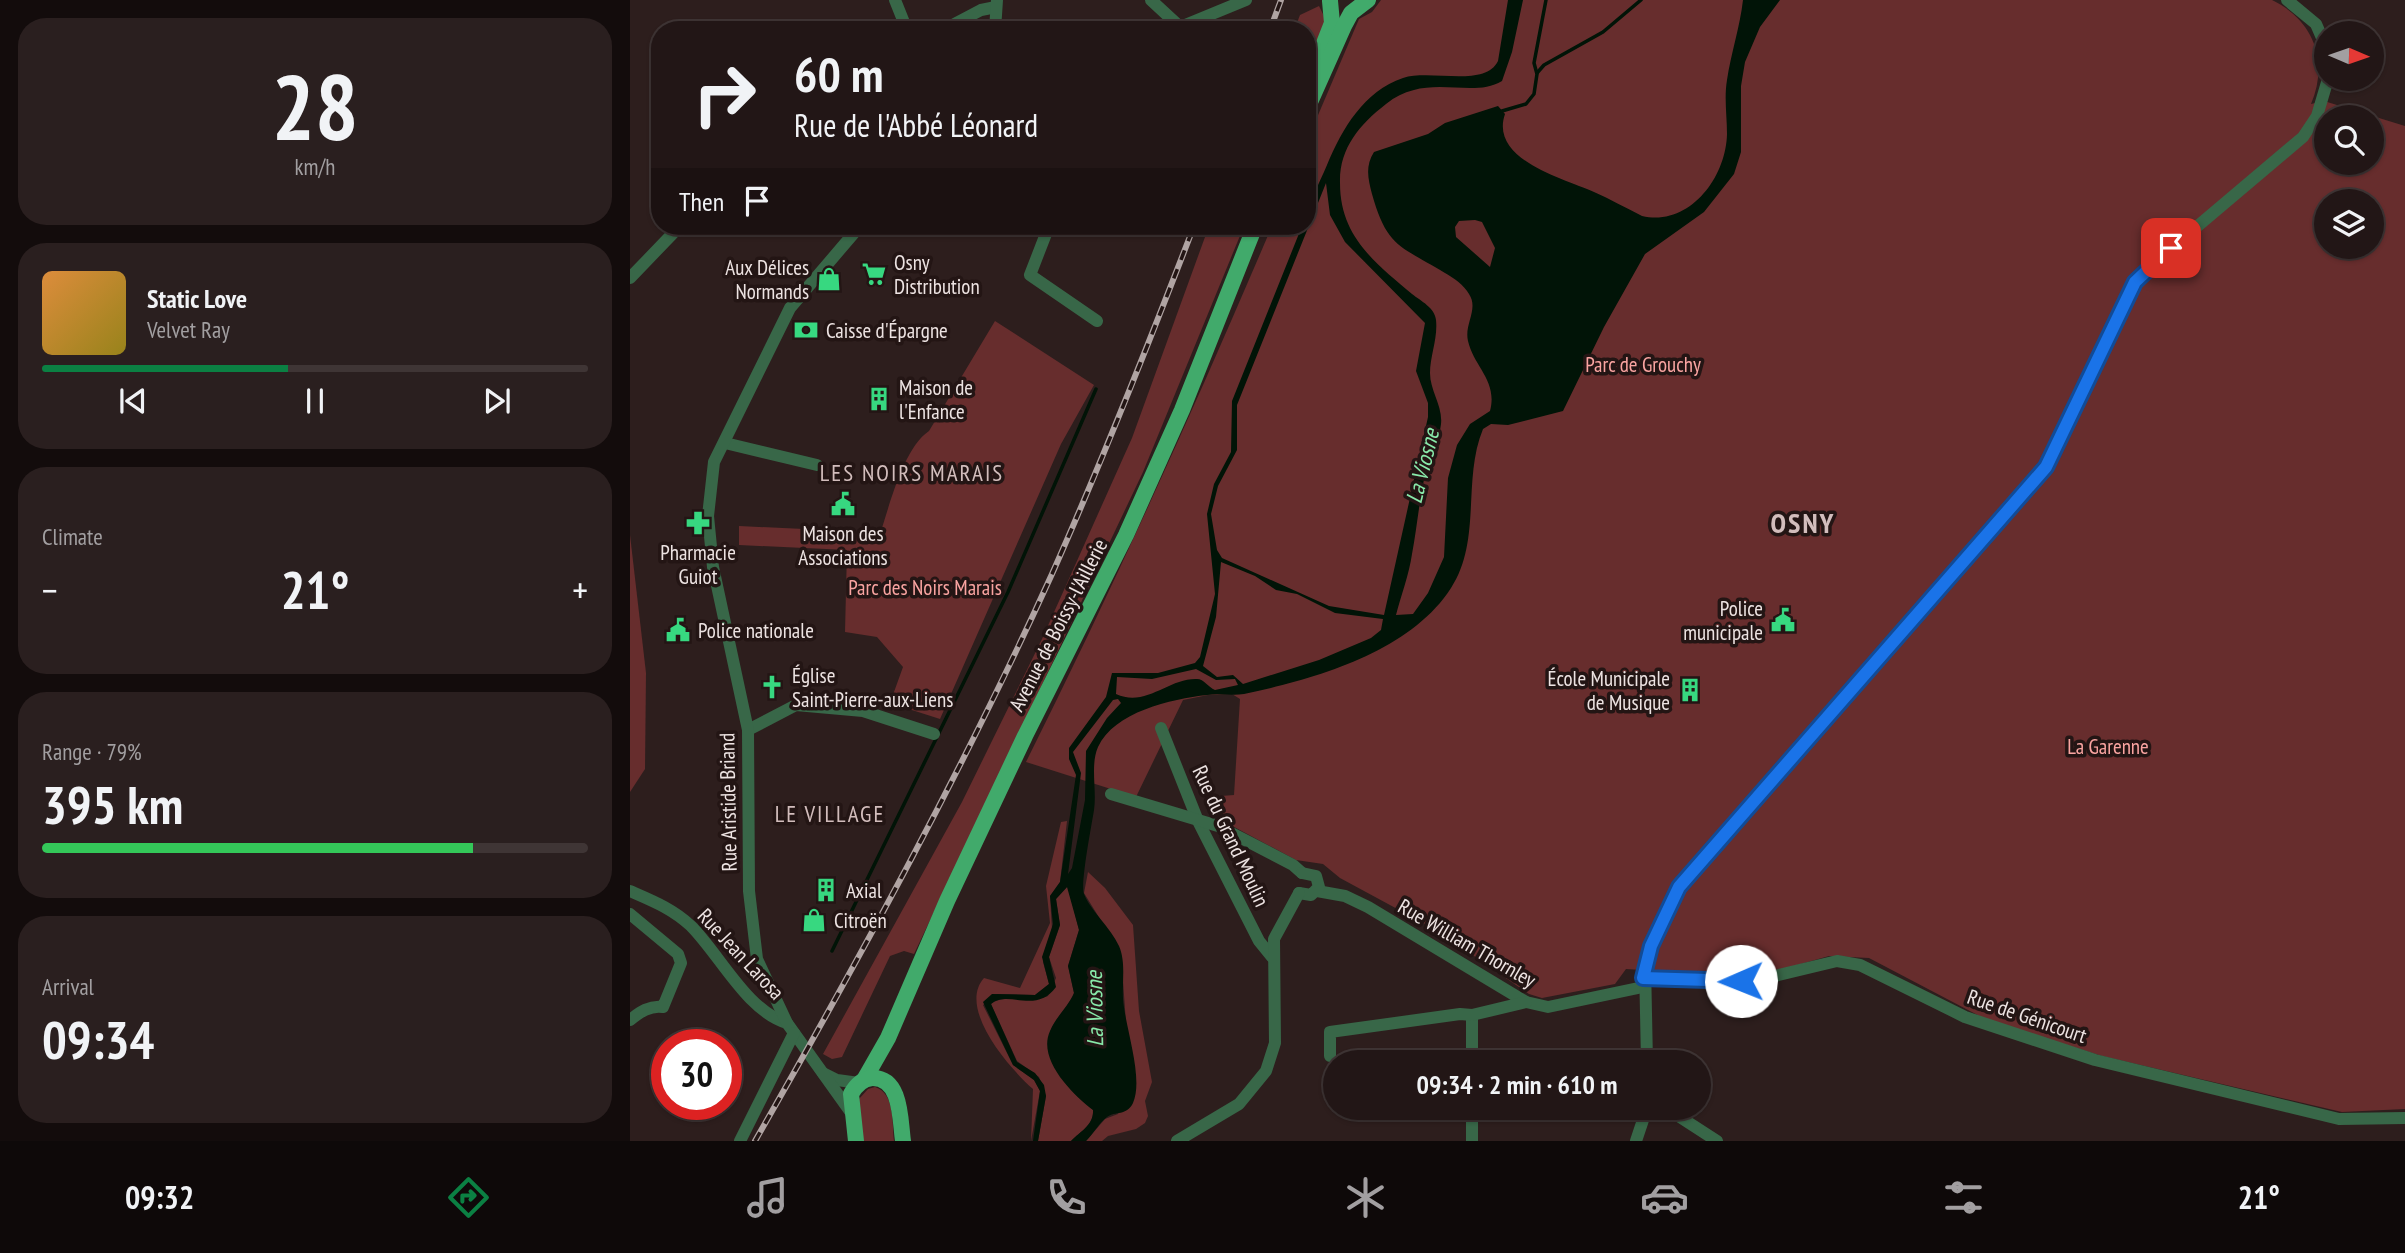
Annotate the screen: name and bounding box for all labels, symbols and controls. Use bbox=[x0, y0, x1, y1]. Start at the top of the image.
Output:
north arrow bbox=[2314, 21, 2384, 91]
map controls bbox=[2314, 21, 2384, 259]
text: 60 m bbox=[794, 42, 883, 106]
text: 28 bbox=[272, 47, 359, 165]
icon: right bbox=[679, 49, 770, 140]
text: Rue de l'Abbé Léonard bbox=[794, 104, 1038, 146]
button: search bbox=[2314, 105, 2384, 175]
text: km/h bbox=[295, 152, 335, 181]
icon: arrive bbox=[738, 182, 776, 220]
text: Then bbox=[679, 185, 724, 218]
button: layers bbox=[2314, 189, 2384, 259]
pin bbox=[2141, 218, 2201, 278]
icon: arrive bbox=[2152, 229, 2190, 267]
place label: Osny Distribution bbox=[894, 249, 980, 300]
place label: Aux Délices Normands bbox=[725, 254, 809, 305]
supermarket icon: Osny Distribution bbox=[860, 260, 888, 288]
shop icon: Aux Délices Normands bbox=[815, 265, 843, 293]
text: Static Love bbox=[147, 282, 247, 315]
text: Velvet Ray bbox=[147, 315, 230, 344]
bank icon: Caisse d'Épargne bbox=[792, 316, 820, 344]
place label: Caisse d'Épargne bbox=[826, 317, 948, 344]
park label: Parc de Grouchy bbox=[1585, 351, 1701, 378]
place label: Maison de l'Enfance bbox=[899, 374, 973, 425]
icon: previous bbox=[114, 382, 152, 420]
icon: pause bbox=[296, 382, 334, 420]
icon: next bbox=[478, 382, 516, 420]
building icon: Maison de l'Enfance bbox=[865, 385, 893, 413]
water label: La Viosne bbox=[1399, 424, 1446, 506]
district label: LES NOIRS MARAIS bbox=[820, 458, 1004, 487]
public building icon: Maison des Associations bbox=[829, 490, 857, 518]
district label: OSNY bbox=[1771, 504, 1835, 541]
pharmacy icon: Pharmacie Guiot bbox=[684, 509, 712, 537]
place label: Maison des Associations bbox=[798, 520, 888, 571]
text: Climate bbox=[42, 522, 103, 551]
street label: Avenue de Boissy-l'Aillerie bbox=[1003, 534, 1113, 716]
place label: Pharmacie Guiot bbox=[660, 539, 736, 590]
text: 21° bbox=[281, 556, 349, 623]
text: − bbox=[42, 565, 58, 614]
text: + bbox=[572, 565, 588, 614]
park label: Parc des Noirs Marais bbox=[848, 574, 1002, 601]
place label: Police municipale bbox=[1683, 595, 1763, 646]
public building icon: Police municipale bbox=[1769, 606, 1797, 634]
public building icon: Police nationale bbox=[664, 616, 692, 644]
place label: Police nationale bbox=[698, 617, 814, 644]
place label: Église Saint-Pierre-aux-Liens bbox=[792, 662, 953, 713]
place label: École Municipale de Musique bbox=[1547, 665, 1670, 716]
church icon: Église Saint-Pierre-aux-Liens bbox=[758, 673, 786, 701]
building icon: École Municipale de Musique bbox=[1676, 676, 1704, 704]
street label: Rue Aristide Briand bbox=[713, 732, 743, 872]
park label: La Garenne bbox=[2067, 733, 2149, 760]
text: Range · 79% bbox=[42, 737, 142, 766]
street label: Rue du Grand Moulin bbox=[1187, 761, 1275, 911]
text: 395 km bbox=[42, 771, 183, 838]
district label: LE VILLAGE bbox=[775, 799, 885, 828]
building icon: Axial bbox=[812, 876, 840, 904]
place label: Axial bbox=[846, 877, 882, 904]
street label: Rue William Thornley bbox=[1393, 893, 1541, 993]
street label: Rue Jean Larosa bbox=[692, 903, 790, 1005]
shop icon: Citroën bbox=[800, 906, 828, 934]
place label: Citroën bbox=[834, 907, 887, 934]
position arrow bbox=[1704, 944, 1778, 1018]
water label: La Viosne bbox=[1079, 969, 1109, 1047]
text: Arrival bbox=[42, 972, 94, 1001]
street label: Rue de Génicourt bbox=[1964, 983, 2091, 1049]
text: 09:34 bbox=[42, 1006, 154, 1073]
speed limit sign: 30 bbox=[651, 1029, 742, 1120]
text: 09:34 · 2 min · 610 m bbox=[1417, 1068, 1617, 1101]
icon: directions bbox=[444, 1173, 493, 1222]
icon: music bbox=[743, 1173, 792, 1222]
icon: phone bbox=[1042, 1173, 1091, 1222]
icon: climate bbox=[1341, 1173, 1390, 1222]
icon: car bbox=[1640, 1173, 1689, 1222]
icon: filters bbox=[1939, 1173, 1988, 1222]
text: 09:32 bbox=[125, 1176, 194, 1218]
text: 21° bbox=[2238, 1176, 2280, 1218]

